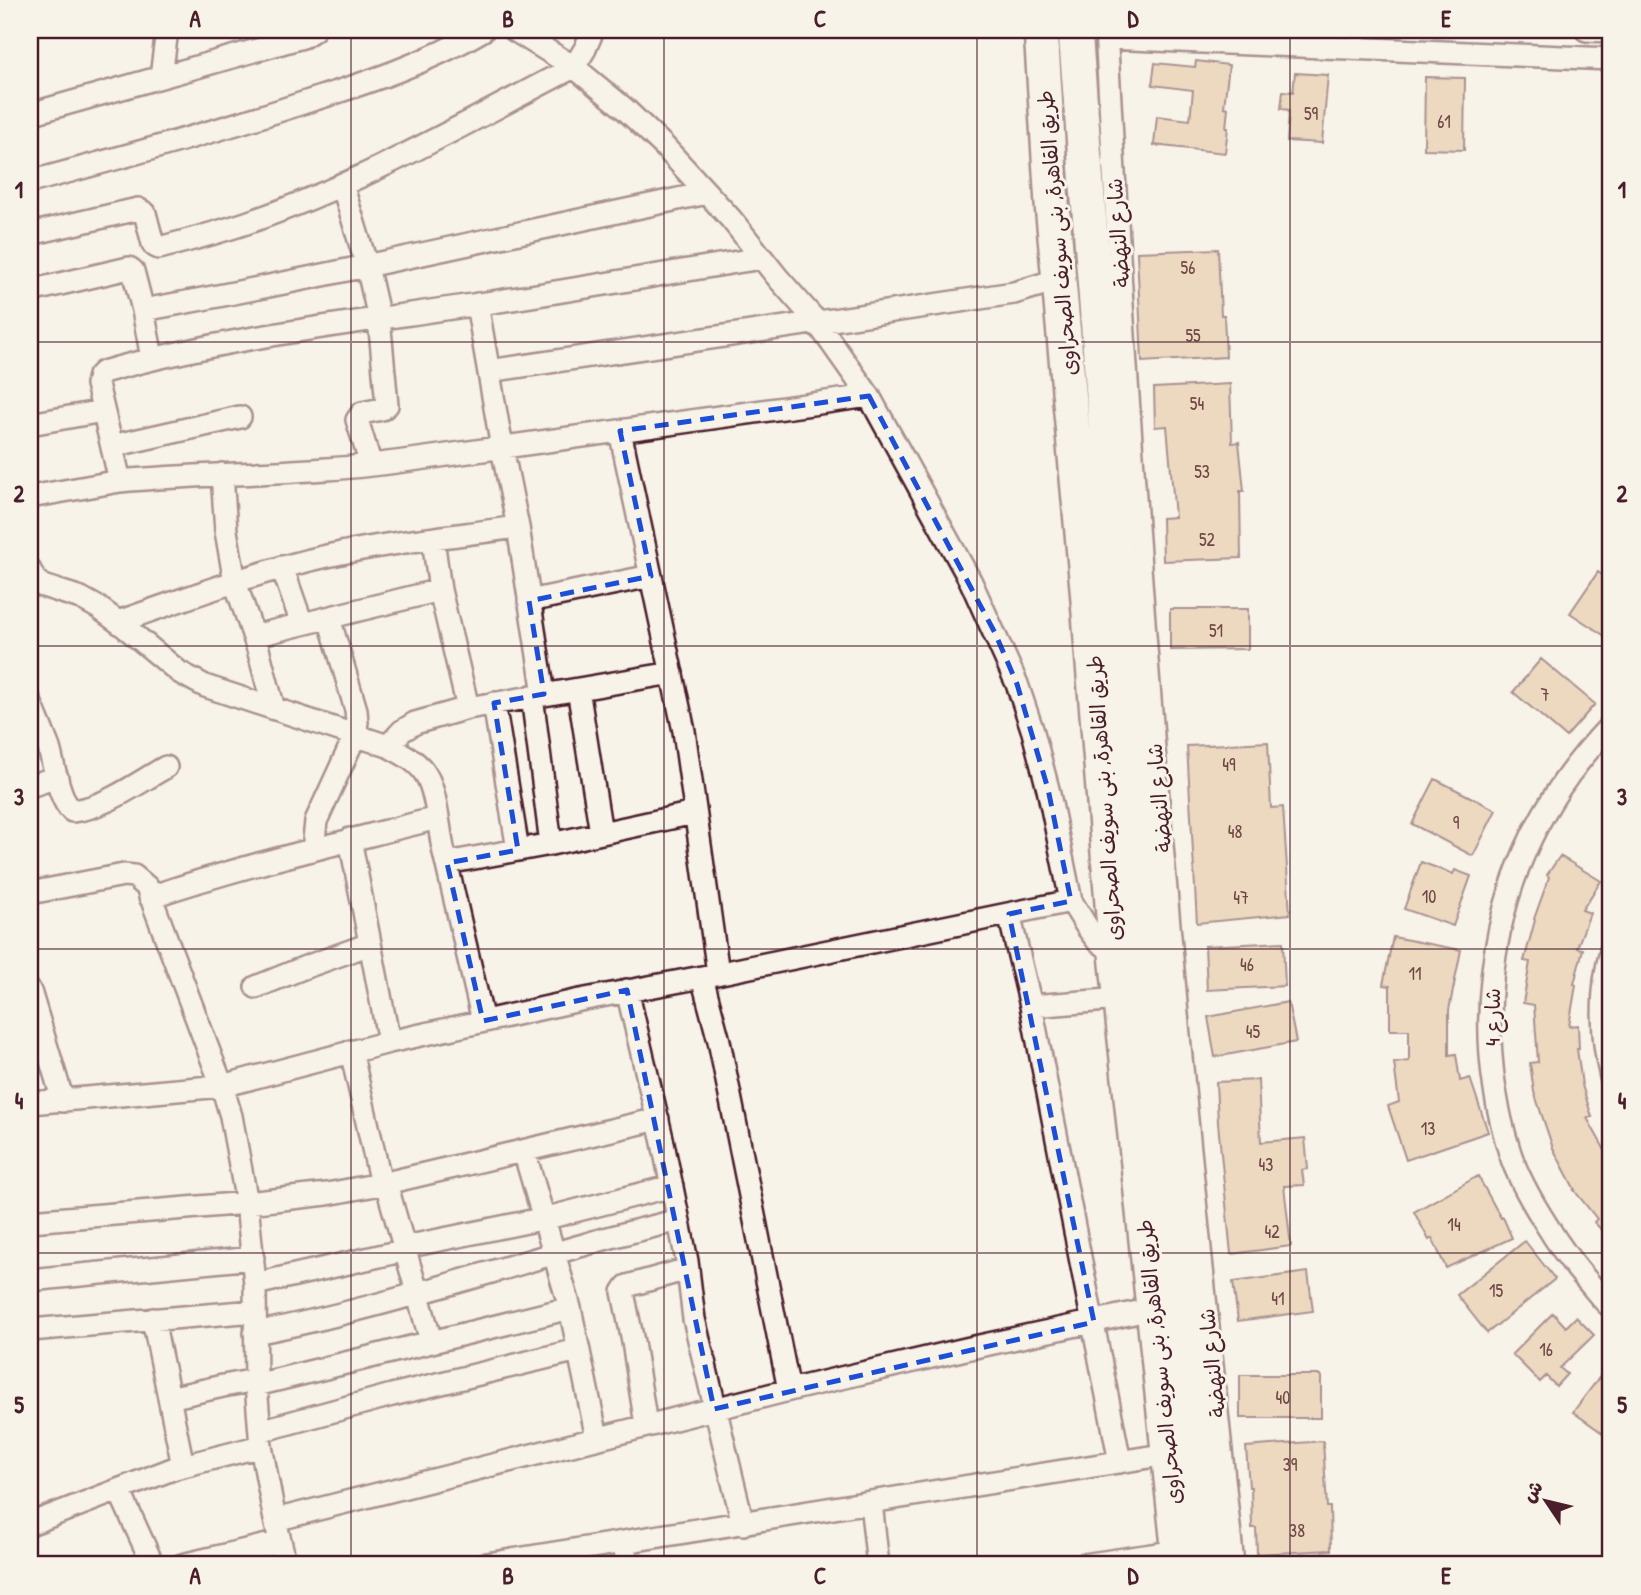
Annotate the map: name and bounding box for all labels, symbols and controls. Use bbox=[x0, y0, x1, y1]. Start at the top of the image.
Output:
text: A bbox=[189, 3, 201, 34]
text: B bbox=[502, 3, 514, 34]
text: C bbox=[814, 3, 826, 34]
text: D bbox=[1128, 3, 1140, 34]
text: E bbox=[1441, 3, 1452, 34]
street label: طريق القاهرة, بنى سويف الصحراوى bbox=[1030, 89, 1084, 377]
house number: 59 bbox=[1304, 101, 1318, 126]
house number: 61 bbox=[1437, 109, 1451, 134]
text: 1 bbox=[15, 174, 23, 205]
text: 1 bbox=[1618, 174, 1626, 205]
street label: شارع النهضة bbox=[1100, 177, 1137, 289]
house number: 56 bbox=[1181, 255, 1195, 280]
house number: 55 bbox=[1185, 323, 1201, 348]
house number: 54 bbox=[1190, 391, 1204, 416]
house number: 53 bbox=[1194, 459, 1210, 484]
text: 2 bbox=[14, 478, 25, 509]
text: 2 bbox=[1617, 478, 1628, 509]
house number: 52 bbox=[1199, 527, 1216, 552]
house number: 51 bbox=[1209, 618, 1223, 643]
street label: طريق القاهرة, بنى سويف الصحراوى bbox=[1080, 654, 1128, 942]
house number: 7 bbox=[1541, 682, 1550, 707]
street label: شارع النهضة bbox=[1140, 742, 1179, 854]
house number: 49 bbox=[1222, 752, 1236, 777]
text: 3 bbox=[14, 781, 24, 812]
text: 3 bbox=[1617, 781, 1627, 812]
house number: 9 bbox=[1453, 810, 1460, 835]
house number: 48 bbox=[1228, 819, 1242, 844]
house number: 10 bbox=[1422, 884, 1436, 909]
house number: 47 bbox=[1233, 885, 1249, 910]
house number: 46 bbox=[1240, 952, 1254, 977]
house number: 11 bbox=[1408, 961, 1422, 986]
street label: شارع 4 bbox=[1478, 988, 1508, 1046]
house number: 45 bbox=[1246, 1019, 1261, 1044]
text: 4 bbox=[15, 1085, 24, 1116]
text: 4 bbox=[1618, 1085, 1627, 1116]
house number: 13 bbox=[1421, 1116, 1435, 1141]
house number: 43 bbox=[1259, 1152, 1273, 1177]
house number: 14 bbox=[1447, 1212, 1461, 1237]
street label: طريق القاهرة, بنى سويف الصحراوى bbox=[1130, 1218, 1188, 1506]
house number: 42 bbox=[1264, 1219, 1280, 1244]
house number: 15 bbox=[1489, 1278, 1503, 1303]
house number: 41 bbox=[1271, 1286, 1285, 1311]
street label: شارع النهضة bbox=[1192, 1307, 1233, 1419]
house number: 16 bbox=[1539, 1337, 1553, 1362]
house number: 40 bbox=[1276, 1385, 1290, 1410]
text: 5 bbox=[14, 1389, 24, 1420]
text: 5 bbox=[1617, 1389, 1627, 1420]
house number: 39 bbox=[1283, 1452, 1298, 1477]
north arrow bbox=[1512, 1466, 1582, 1536]
text: ش bbox=[1515, 1475, 1549, 1507]
house number: 38 bbox=[1289, 1518, 1305, 1543]
text: A bbox=[189, 1560, 201, 1591]
text: B bbox=[502, 1560, 514, 1591]
text: C bbox=[814, 1560, 826, 1591]
text: D bbox=[1128, 1560, 1140, 1591]
text: E bbox=[1441, 1560, 1452, 1591]

